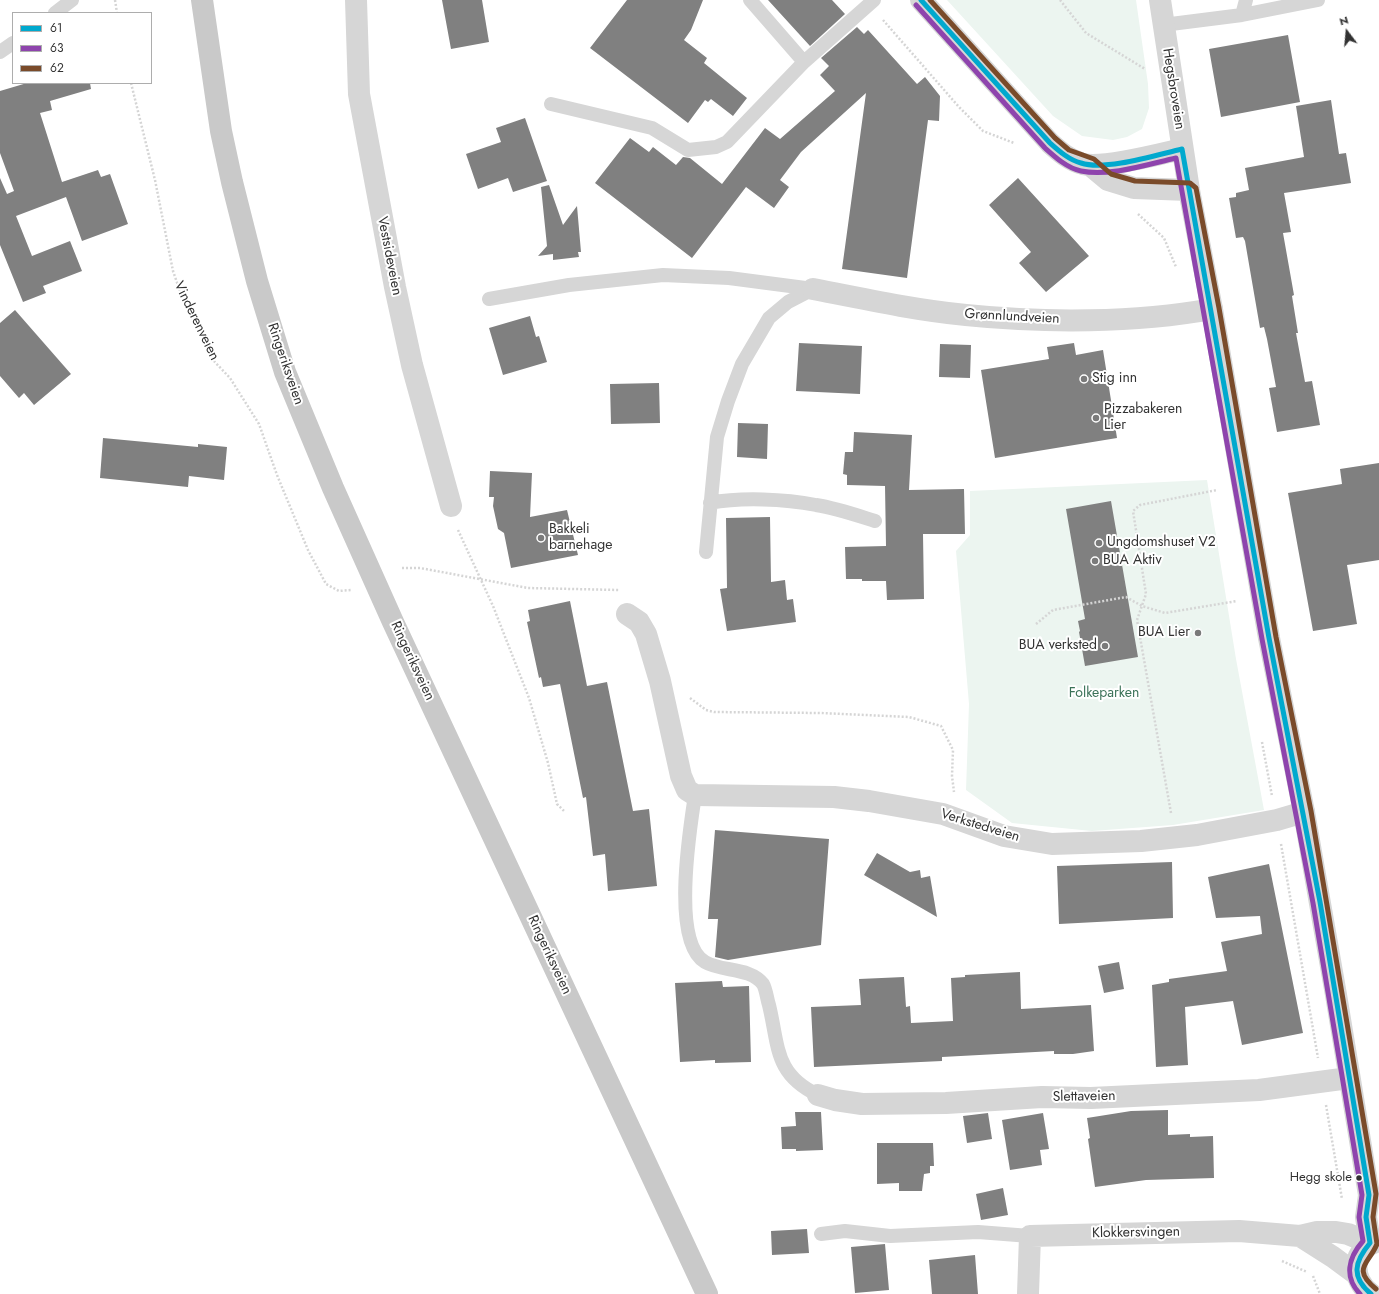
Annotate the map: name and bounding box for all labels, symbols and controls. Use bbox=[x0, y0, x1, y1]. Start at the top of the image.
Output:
legend bbox=[12, 12, 152, 84]
north arrow bbox=[1327, 12, 1367, 52]
text: N bbox=[1337, 12, 1350, 29]
text: 61 bbox=[50, 19, 62, 37]
text: 63 bbox=[50, 39, 63, 57]
street label: Hegsbroveien bbox=[1158, 47, 1188, 131]
text: 62 bbox=[50, 59, 64, 77]
street label: Vestsideveien bbox=[373, 215, 405, 297]
street label: Vinderenveien bbox=[170, 279, 222, 363]
street label: Grønnlundveien bbox=[964, 306, 1060, 328]
street label: Ringeriksveien bbox=[263, 321, 307, 407]
place label: Stig inn bbox=[1092, 371, 1137, 387]
marker: Stig inn bbox=[1079, 374, 1089, 384]
place label: Pizzabakeren Lier bbox=[1104, 402, 1182, 434]
marker: Pizzabakeren Lier bbox=[1091, 413, 1101, 423]
place label: Bakkeli barnehage bbox=[549, 522, 612, 554]
marker: Bakkeli barnehage bbox=[536, 533, 546, 543]
place label: Ungdomshuset V2 bbox=[1107, 535, 1216, 551]
marker: Ungdomshuset V2 bbox=[1094, 538, 1104, 548]
place label: BUA Aktiv bbox=[1103, 553, 1162, 569]
marker: BUA Aktiv bbox=[1090, 556, 1100, 566]
street label: Ringeriksveien bbox=[386, 619, 438, 703]
place label: BUA Lier bbox=[1138, 625, 1190, 641]
marker: BUA Lier bbox=[1193, 628, 1203, 638]
place label: BUA verksted bbox=[1019, 638, 1097, 654]
marker: BUA verksted bbox=[1100, 641, 1110, 651]
park label: Folkeparken bbox=[1069, 686, 1139, 702]
street label: Verkstedveien bbox=[938, 806, 1022, 846]
street label: Ringeriksveien bbox=[523, 913, 575, 997]
street label: Slettaveien bbox=[1052, 1088, 1116, 1106]
place label: Hegg skole bbox=[1290, 1170, 1352, 1186]
marker: Hegg skole bbox=[1354, 1173, 1364, 1183]
street label: Klokkersvingen bbox=[1092, 1224, 1180, 1242]

